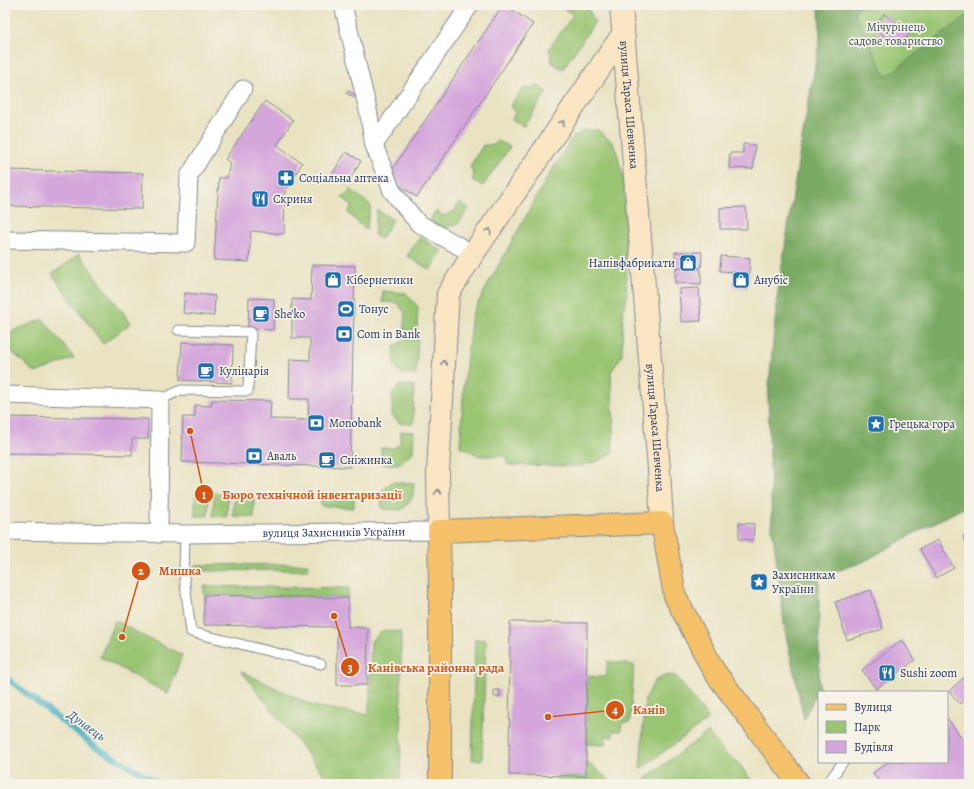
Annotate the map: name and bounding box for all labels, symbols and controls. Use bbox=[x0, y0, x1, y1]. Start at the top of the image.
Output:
park label: Мічурінець садове товариство bbox=[849, 19, 943, 49]
street label: вулиця Тараса Шевченка bbox=[616, 40, 642, 170]
one-way arrow bbox=[557, 120, 565, 127]
pharmacy icon: Соціальна аптека bbox=[276, 168, 296, 188]
place label: Соціальна аптека bbox=[299, 170, 389, 186]
restaurant icon: Скриня bbox=[250, 189, 270, 209]
place label: Скриня bbox=[273, 191, 313, 207]
one-way arrow bbox=[484, 228, 491, 235]
shop icon: Напівфабрикати bbox=[678, 253, 698, 273]
place label: Напівфабрикати bbox=[588, 255, 675, 271]
shop icon: Кібернетики bbox=[323, 270, 343, 290]
shop icon: Анубіс bbox=[731, 270, 751, 290]
place label: Кібернетики bbox=[346, 272, 413, 288]
place label: Анубіс bbox=[753, 272, 788, 288]
sports icon: Тонус bbox=[336, 299, 356, 319]
place label: Тонус bbox=[359, 301, 388, 317]
cafe icon: She'ko bbox=[251, 304, 271, 324]
place label: She'ko bbox=[274, 306, 305, 322]
bank icon: Com in Bank bbox=[334, 324, 354, 344]
place label: Com in Bank bbox=[357, 326, 420, 342]
one-way arrow bbox=[440, 360, 449, 366]
cafe icon: Кулінарія bbox=[196, 361, 216, 381]
place label: Кулінарія bbox=[219, 363, 269, 379]
street label: вулиця Тараса Шевченка bbox=[642, 363, 668, 493]
bank icon: Monobank bbox=[306, 413, 326, 433]
place icon: Грецька гора bbox=[866, 414, 886, 434]
place label: Monobank bbox=[329, 415, 382, 431]
place label: Грецька гора bbox=[889, 416, 955, 432]
bank icon: Аваль bbox=[244, 446, 264, 466]
place label: Аваль bbox=[266, 448, 297, 464]
cafe icon: Сніжинка bbox=[317, 450, 337, 470]
place label: Сніжинка bbox=[340, 452, 393, 468]
callout: Бюро технічной інвентаризації bbox=[194, 482, 410, 507]
text: Бюро технічной інвентаризації bbox=[222, 486, 402, 503]
text: 1 bbox=[202, 487, 207, 503]
one-way arrow bbox=[434, 489, 442, 495]
street label: вулиця Захисників України bbox=[262, 523, 405, 541]
callout: Мишка bbox=[131, 558, 209, 583]
text: Мишка bbox=[159, 562, 202, 579]
text: 2 bbox=[138, 563, 144, 579]
place label: Захисникам України bbox=[772, 567, 836, 597]
place icon: Захисникам України bbox=[749, 572, 769, 592]
callout: Канівська районна рада bbox=[340, 655, 513, 680]
text: Канівська районна рада bbox=[368, 659, 505, 676]
text: 3 bbox=[347, 660, 353, 676]
restaurant icon: Sushi zoom bbox=[877, 663, 897, 683]
place label: Sushi zoom bbox=[900, 665, 957, 681]
legend bbox=[818, 691, 948, 763]
callout: Канів bbox=[605, 697, 674, 722]
text: Вулиця bbox=[854, 699, 892, 715]
text: Канів bbox=[633, 701, 666, 718]
text: 4 bbox=[612, 702, 618, 718]
water label: Дунаець bbox=[64, 705, 109, 745]
text: Парк bbox=[854, 719, 880, 735]
text: Будівля bbox=[854, 739, 894, 755]

